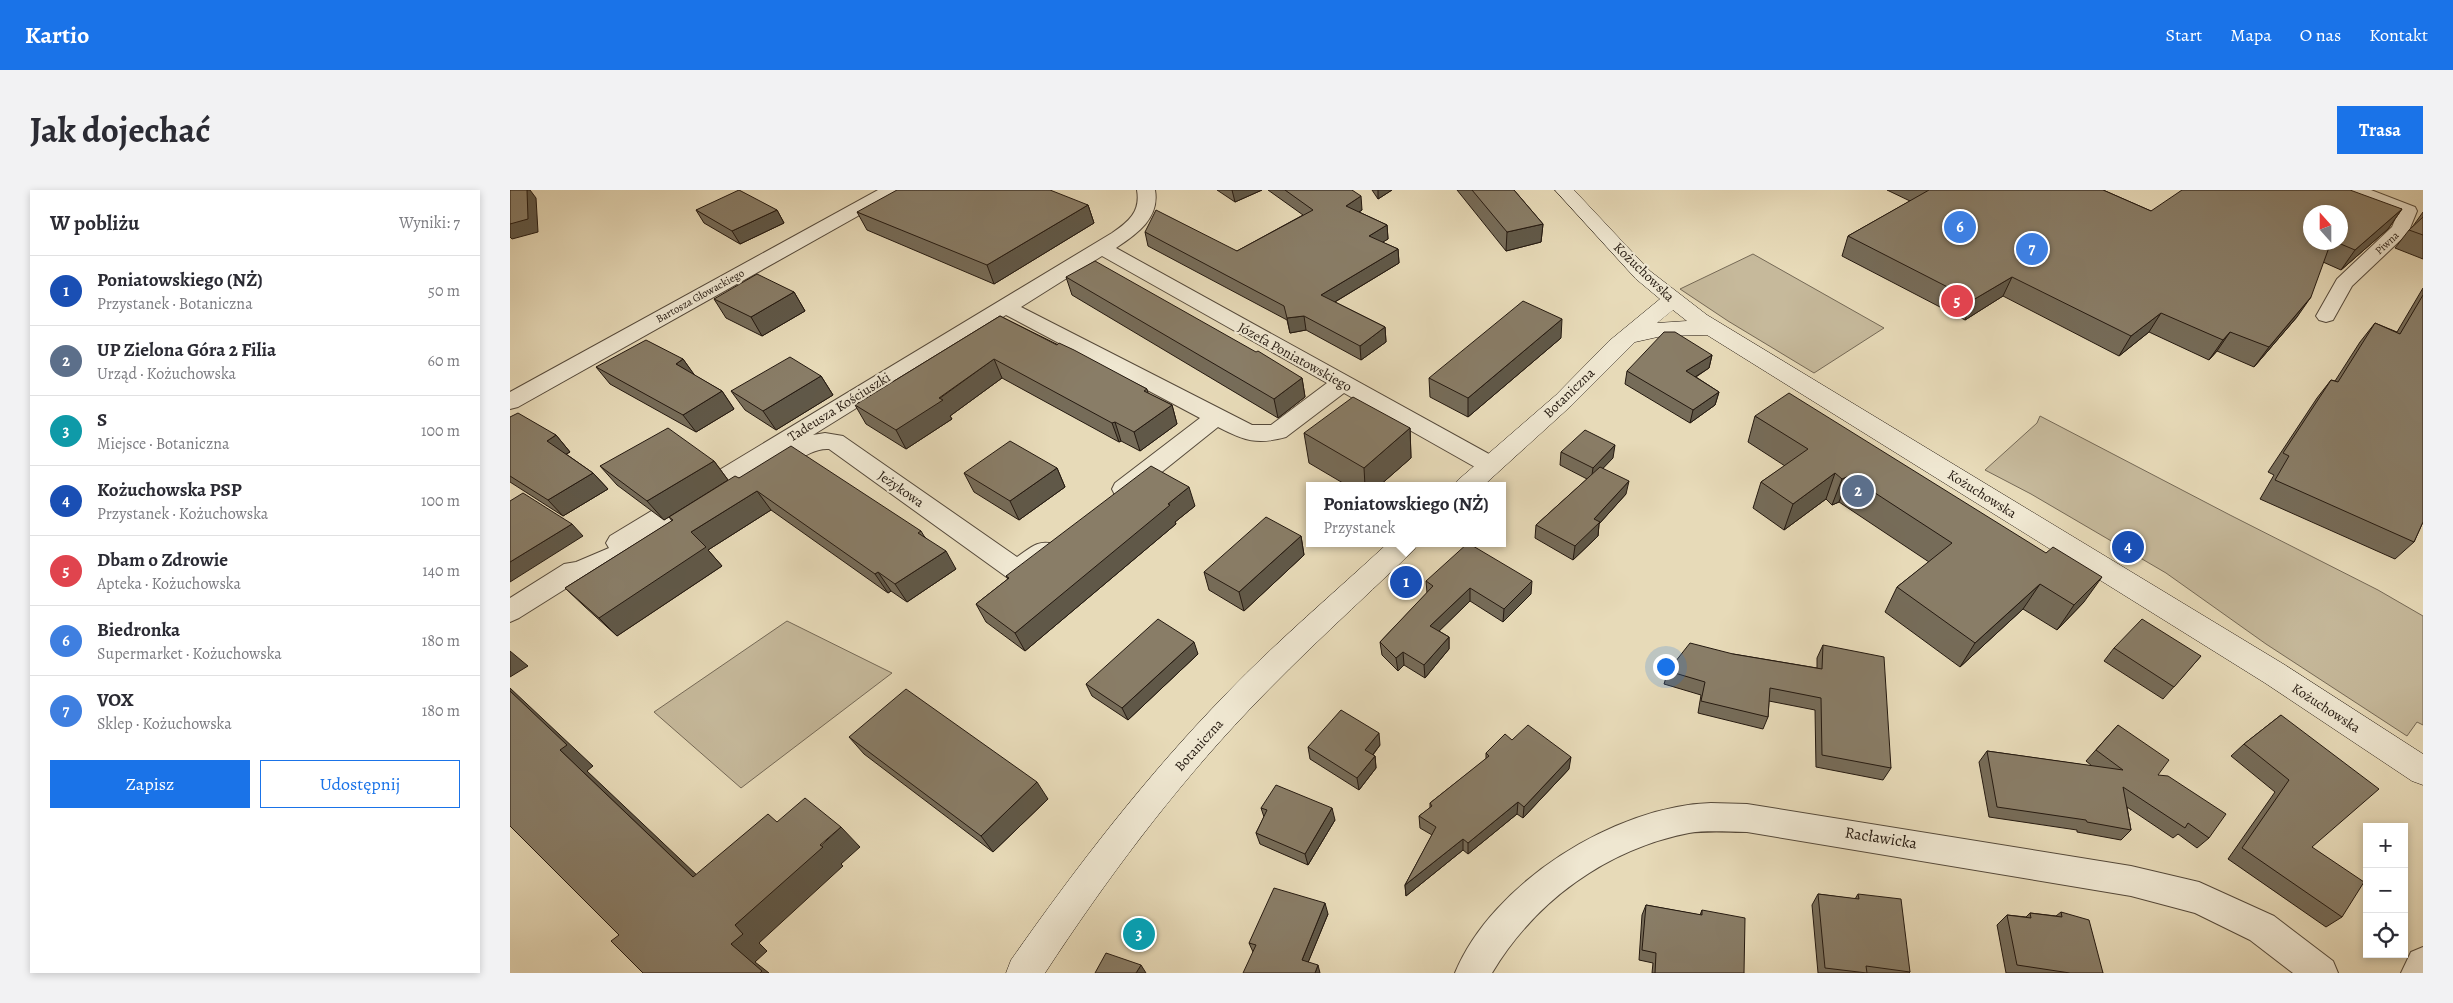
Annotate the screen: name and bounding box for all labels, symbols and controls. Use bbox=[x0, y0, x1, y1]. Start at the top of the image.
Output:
text: Kartio bbox=[25, 19, 89, 51]
text: Start bbox=[2166, 23, 2202, 47]
text: Mapa bbox=[2230, 23, 2272, 47]
text: O nas bbox=[2300, 23, 2341, 47]
text: Kontakt bbox=[2369, 23, 2428, 47]
text: Jak dojechać bbox=[30, 106, 210, 154]
button: Trasa bbox=[2337, 106, 2423, 154]
north arrow bbox=[2303, 205, 2348, 250]
pin: 6 bbox=[1944, 208, 1976, 246]
text: W pobliżu bbox=[50, 209, 139, 237]
text: Wyniki: 7 bbox=[399, 212, 460, 234]
street label: Piwna bbox=[2372, 227, 2403, 258]
pin: 7 bbox=[2016, 230, 2048, 268]
street label: Kożuchowska bbox=[1609, 238, 1679, 306]
street label: Bartosza Głowackiego bbox=[653, 265, 747, 327]
text: Poniatowskiego (NŻ) bbox=[97, 267, 263, 293]
text: 1 bbox=[63, 280, 69, 302]
text: 50 m bbox=[428, 280, 460, 302]
pin: 5 bbox=[1941, 282, 1973, 320]
text: Przystanek · Botaniczna bbox=[97, 293, 253, 315]
street label: Józefa Poniatowskiego bbox=[1235, 318, 1355, 396]
text: UP Zielona Góra 2 Filia bbox=[97, 337, 276, 363]
text: 2 bbox=[62, 350, 70, 372]
text: 60 m bbox=[428, 350, 460, 372]
text: Urząd · Kożuchowska bbox=[97, 363, 236, 385]
street label: Botaniczna bbox=[1539, 363, 1599, 422]
street label: Tadeusza Kościuszki bbox=[784, 368, 894, 446]
text: S bbox=[97, 407, 107, 433]
text: 3 bbox=[63, 420, 69, 442]
text: 100 m bbox=[421, 420, 460, 442]
text: Miejsce · Botaniczna bbox=[97, 433, 229, 455]
street label: Kożuchowska bbox=[1944, 465, 2021, 523]
street label: Jeżykowa bbox=[874, 466, 928, 512]
pin: 2 bbox=[1842, 472, 1874, 510]
text: Kożuchowska PSP bbox=[97, 477, 242, 503]
popup bbox=[1306, 482, 1506, 547]
text: 4 bbox=[62, 490, 70, 512]
text: 100 m bbox=[421, 490, 460, 512]
text: Poniatowskiego (NŻ) bbox=[1323, 491, 1489, 517]
text: Przystanek · Kożuchowska bbox=[97, 503, 268, 525]
text: Przystanek bbox=[1323, 517, 1396, 539]
pin: 4 bbox=[2112, 528, 2144, 566]
text: Dbam o Zdrowie bbox=[97, 547, 228, 573]
text: 5 bbox=[63, 560, 69, 582]
text: 140 m bbox=[422, 560, 460, 582]
pin: 1 bbox=[1390, 563, 1422, 601]
text: Apteka · Kożuchowska bbox=[97, 573, 241, 595]
text: Biedronka bbox=[97, 617, 180, 643]
text: 6 bbox=[62, 630, 70, 652]
text: 180 m bbox=[422, 630, 460, 652]
text: Supermarket · Kożuchowska bbox=[97, 643, 282, 665]
your location bbox=[1653, 654, 1679, 680]
street label: Kożuchowska bbox=[2288, 679, 2364, 738]
text: VOX bbox=[97, 687, 134, 713]
text: 7 bbox=[63, 700, 69, 722]
text: 180 m bbox=[422, 700, 460, 722]
text: Sklep · Kożuchowska bbox=[97, 713, 232, 735]
street label: Botaniczna bbox=[1170, 714, 1228, 775]
button: Zapisz bbox=[50, 760, 250, 808]
button: Udostępnij bbox=[260, 760, 460, 808]
street label: Racławicka bbox=[1843, 821, 1919, 855]
map controls bbox=[2363, 823, 2408, 958]
button: + bbox=[2363, 823, 2408, 868]
button: − bbox=[2363, 868, 2408, 913]
button: locate bbox=[2363, 913, 2408, 958]
pin: 3 bbox=[1123, 915, 1155, 953]

